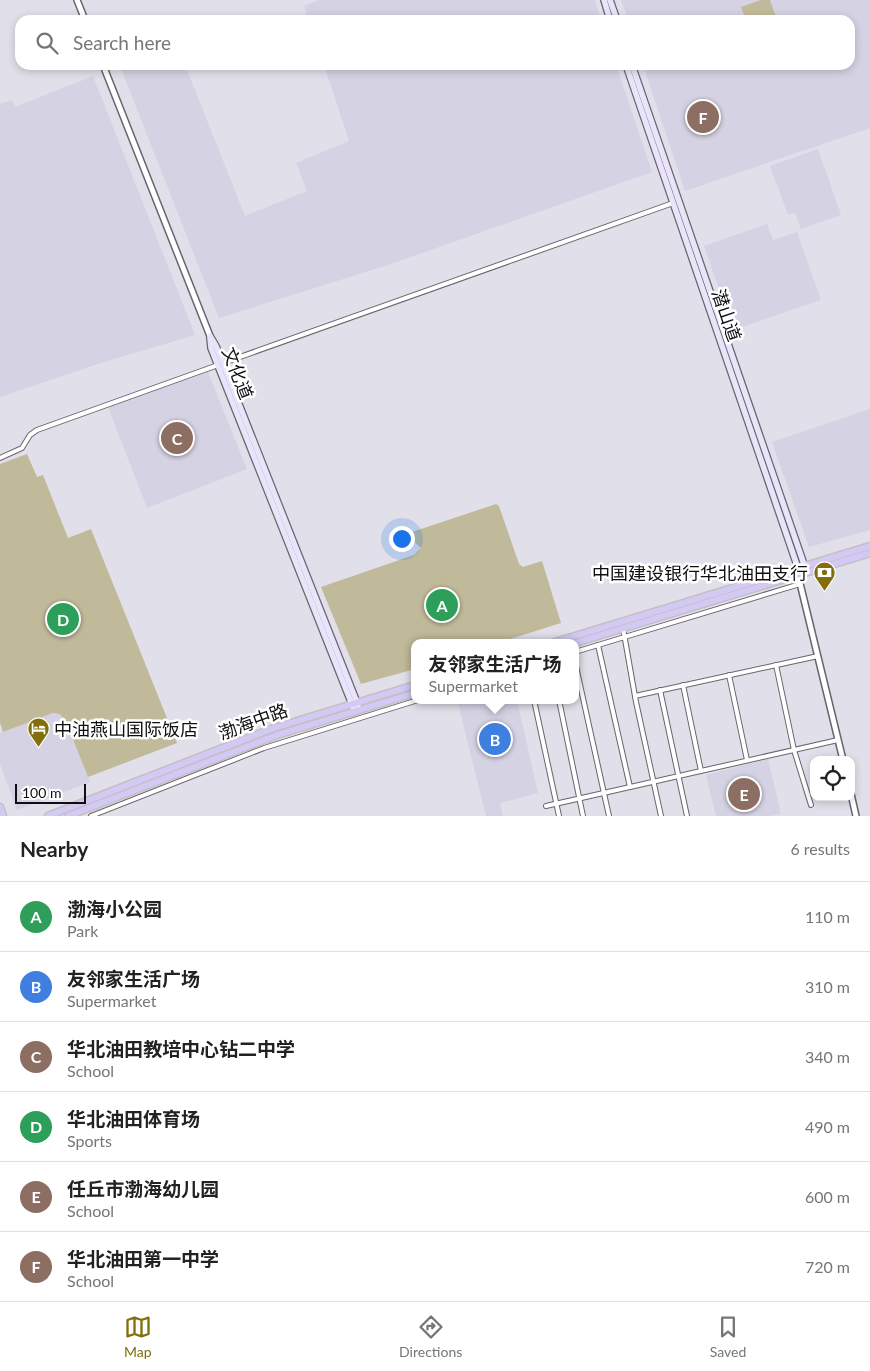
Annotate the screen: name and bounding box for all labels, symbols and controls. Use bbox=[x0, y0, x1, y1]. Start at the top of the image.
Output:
search box bbox=[15, 15, 855, 70]
icon: search bbox=[33, 29, 61, 57]
text: Search here bbox=[73, 31, 171, 54]
pin: F bbox=[687, 98, 719, 136]
street label: 潜山道 bbox=[708, 286, 746, 344]
street label: 文化道 bbox=[218, 344, 258, 402]
pin: C bbox=[161, 419, 193, 457]
your location bbox=[389, 526, 415, 552]
bank icon: 中国建设银行华北油田支行 bbox=[812, 561, 836, 592]
place label: 中国建设银行华北油田支行 bbox=[592, 562, 808, 584]
pin: A bbox=[426, 586, 458, 624]
pin: D bbox=[47, 600, 79, 638]
popup bbox=[411, 639, 579, 704]
text: 友邻家生活广场 bbox=[428, 652, 562, 675]
text: Supermarket bbox=[428, 676, 518, 695]
street label: 渤海中路 bbox=[215, 698, 291, 744]
hotel icon: 中油燕山国际饭店 bbox=[26, 717, 50, 748]
place label: 中油燕山国际饭店 bbox=[54, 718, 198, 740]
pin: B bbox=[479, 720, 511, 758]
map controls bbox=[810, 756, 855, 801]
button: locate bbox=[810, 756, 855, 801]
pin: E bbox=[728, 775, 760, 813]
scale bar bbox=[15, 781, 86, 804]
text: 100 m bbox=[22, 784, 61, 801]
text: Nearby bbox=[20, 836, 88, 861]
text: 6 results bbox=[790, 839, 850, 858]
text: 渤海小公园 bbox=[67, 897, 162, 920]
text: A bbox=[30, 907, 42, 926]
text: 110 m bbox=[805, 907, 850, 926]
text: Park bbox=[67, 921, 98, 940]
text: 友邻家生活广场 bbox=[67, 967, 200, 990]
text: B bbox=[31, 977, 41, 996]
text: 310 m bbox=[805, 977, 850, 996]
text: Supermarket bbox=[67, 991, 156, 1010]
text: 华北油田教培中心钻二中学 bbox=[67, 1037, 295, 1060]
text: C bbox=[31, 1047, 41, 1066]
text: 340 m bbox=[805, 1047, 850, 1066]
text: School bbox=[67, 1061, 114, 1080]
text: 华北油田体育场 bbox=[67, 1107, 200, 1130]
text: D bbox=[30, 1117, 42, 1136]
text: 490 m bbox=[805, 1117, 850, 1136]
text: Sports bbox=[67, 1131, 112, 1150]
text: 任丘市渤海幼儿园 bbox=[67, 1177, 219, 1200]
text: E bbox=[31, 1187, 41, 1206]
text: 600 m bbox=[805, 1187, 850, 1206]
text: School bbox=[67, 1201, 114, 1220]
text: 华北油田第一中学 bbox=[67, 1247, 219, 1270]
text: F bbox=[31, 1257, 41, 1276]
text: 720 m bbox=[805, 1257, 850, 1276]
text: School bbox=[67, 1271, 114, 1290]
tab: Map bbox=[124, 1313, 152, 1360]
tab: Directions bbox=[399, 1313, 462, 1360]
tab: Saved bbox=[710, 1313, 746, 1360]

